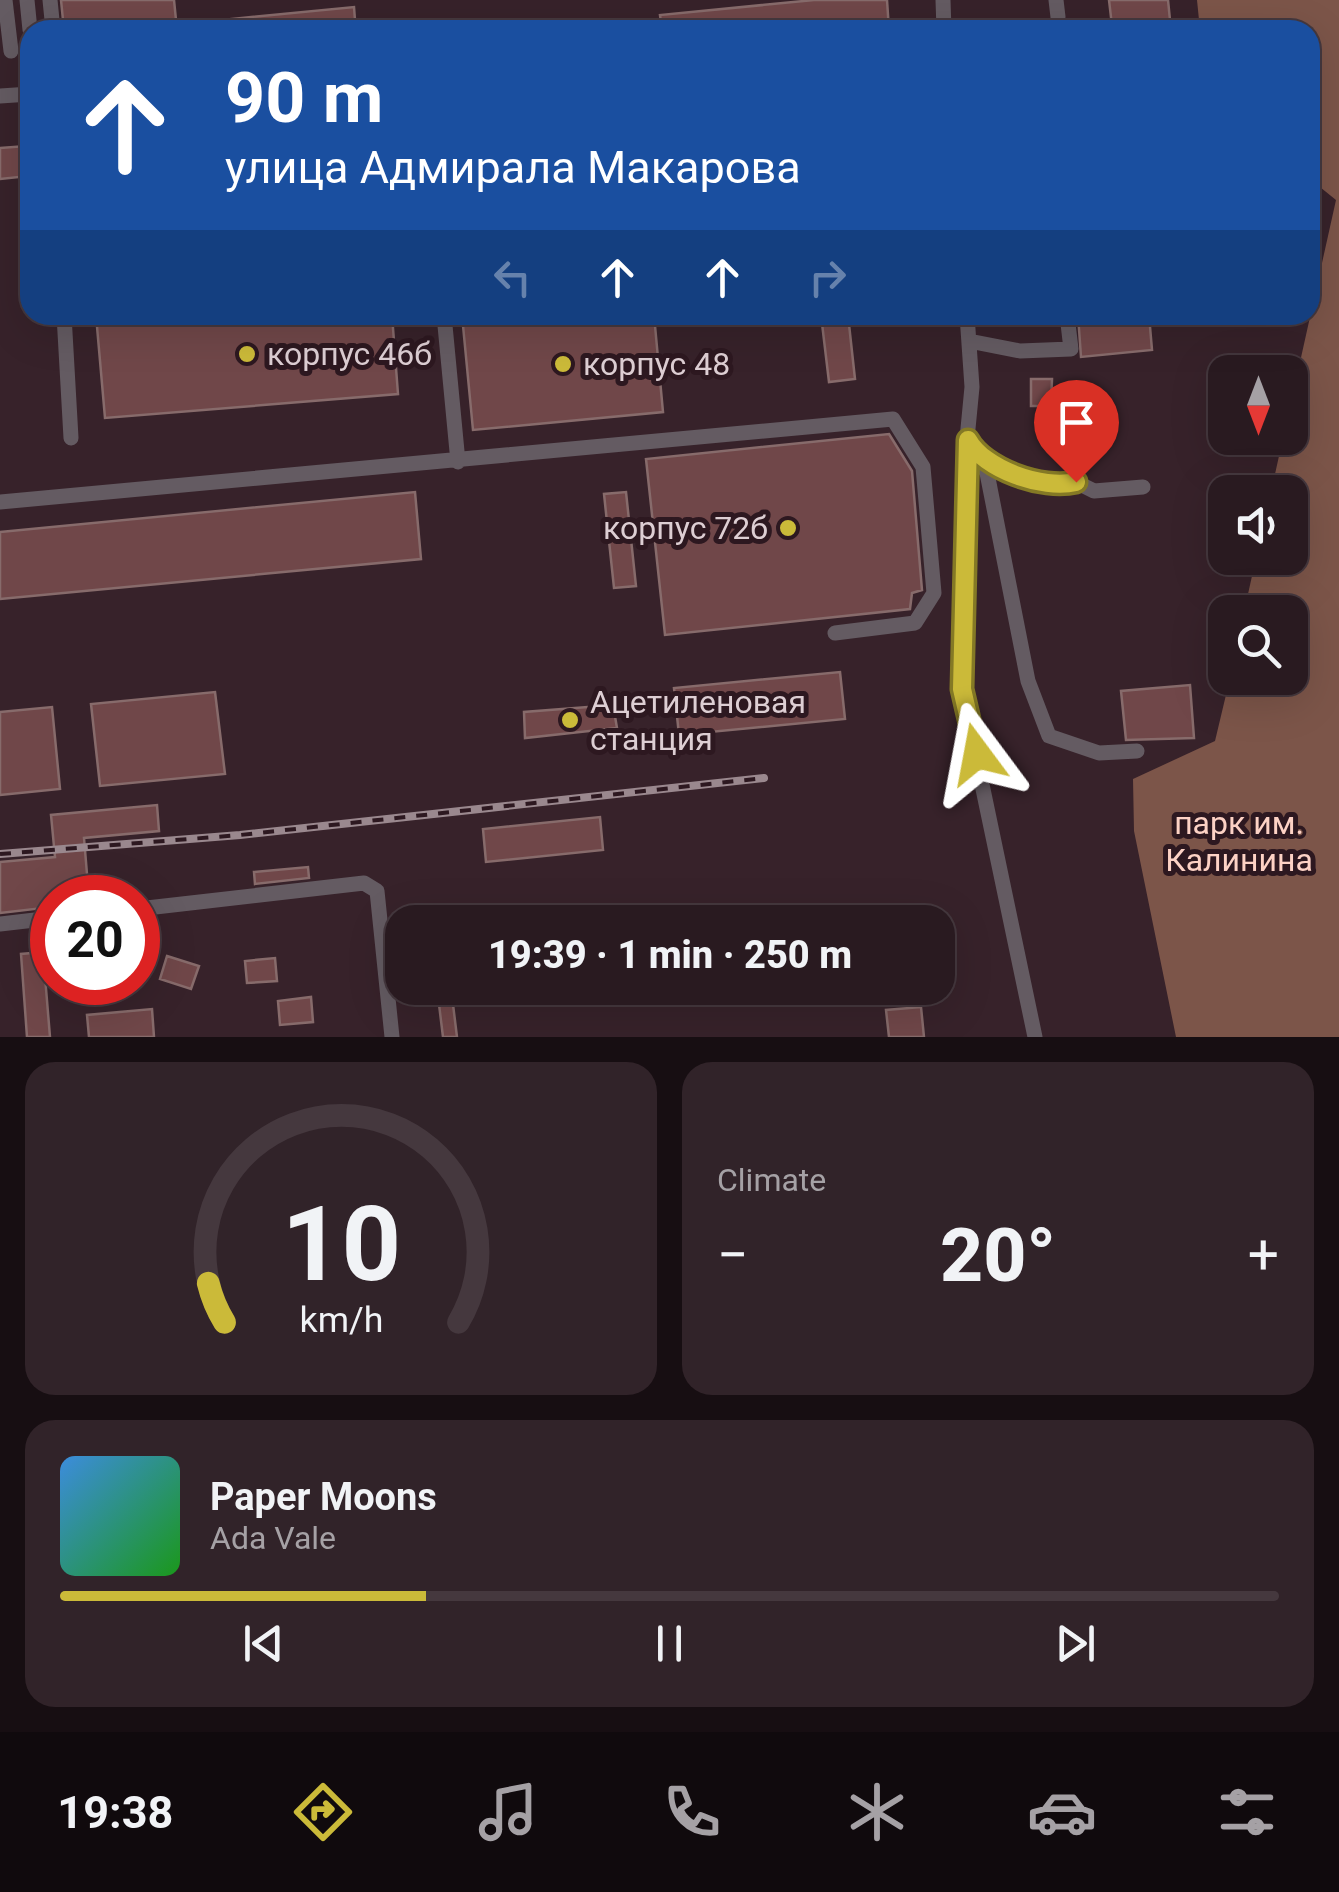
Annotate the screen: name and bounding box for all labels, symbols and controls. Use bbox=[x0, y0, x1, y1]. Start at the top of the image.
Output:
text: 90 m bbox=[225, 57, 383, 139]
icon: ahead bbox=[60, 60, 190, 190]
text: улица Адмирала Макарова bbox=[225, 141, 801, 194]
icon: left bbox=[485, 250, 540, 305]
icon: ahead bbox=[590, 250, 645, 305]
icon: ahead bbox=[695, 250, 750, 305]
icon: right bbox=[800, 250, 855, 305]
place label: корпус 46б bbox=[267, 335, 432, 373]
marker: корпус 46б bbox=[236, 343, 258, 365]
place label: корпус 48 bbox=[583, 345, 730, 383]
marker: корпус 48 bbox=[552, 353, 574, 375]
north arrow bbox=[1208, 355, 1308, 455]
map controls bbox=[1208, 355, 1308, 695]
pin bbox=[1034, 380, 1119, 483]
icon: arrive bbox=[1049, 395, 1104, 450]
button: sound bbox=[1208, 475, 1308, 575]
place label: корпус 72б bbox=[603, 509, 768, 547]
marker: корпус 72б bbox=[777, 517, 799, 539]
button: search bbox=[1208, 595, 1308, 695]
place label: Ацетиленовая станция bbox=[590, 683, 806, 758]
position arrow bbox=[925, 702, 1029, 806]
marker: Ацетиленовая станция bbox=[559, 709, 581, 731]
park label: парк им. Калинина bbox=[1165, 804, 1313, 879]
speed limit sign: 20 bbox=[30, 875, 160, 1005]
text: 19:39 · 1 min · 250 m bbox=[488, 933, 852, 977]
text: Climate bbox=[717, 1161, 826, 1199]
text: 10 bbox=[281, 1184, 401, 1305]
text: 20° bbox=[940, 1211, 1056, 1299]
text: − bbox=[717, 1223, 748, 1287]
text: + bbox=[1248, 1223, 1279, 1287]
text: km/h bbox=[299, 1299, 383, 1341]
text: Paper Moons bbox=[210, 1475, 437, 1519]
text: Ada Vale bbox=[210, 1519, 336, 1557]
icon: previous bbox=[236, 1616, 291, 1671]
icon: pause bbox=[642, 1616, 697, 1671]
icon: next bbox=[1048, 1616, 1103, 1671]
icon: directions bbox=[288, 1777, 358, 1847]
icon: music bbox=[473, 1777, 543, 1847]
icon: phone bbox=[657, 1777, 727, 1847]
icon: climate bbox=[842, 1777, 912, 1847]
icon: car bbox=[1027, 1777, 1097, 1847]
icon: filters bbox=[1212, 1777, 1282, 1847]
text: 19:38 bbox=[57, 1786, 173, 1839]

